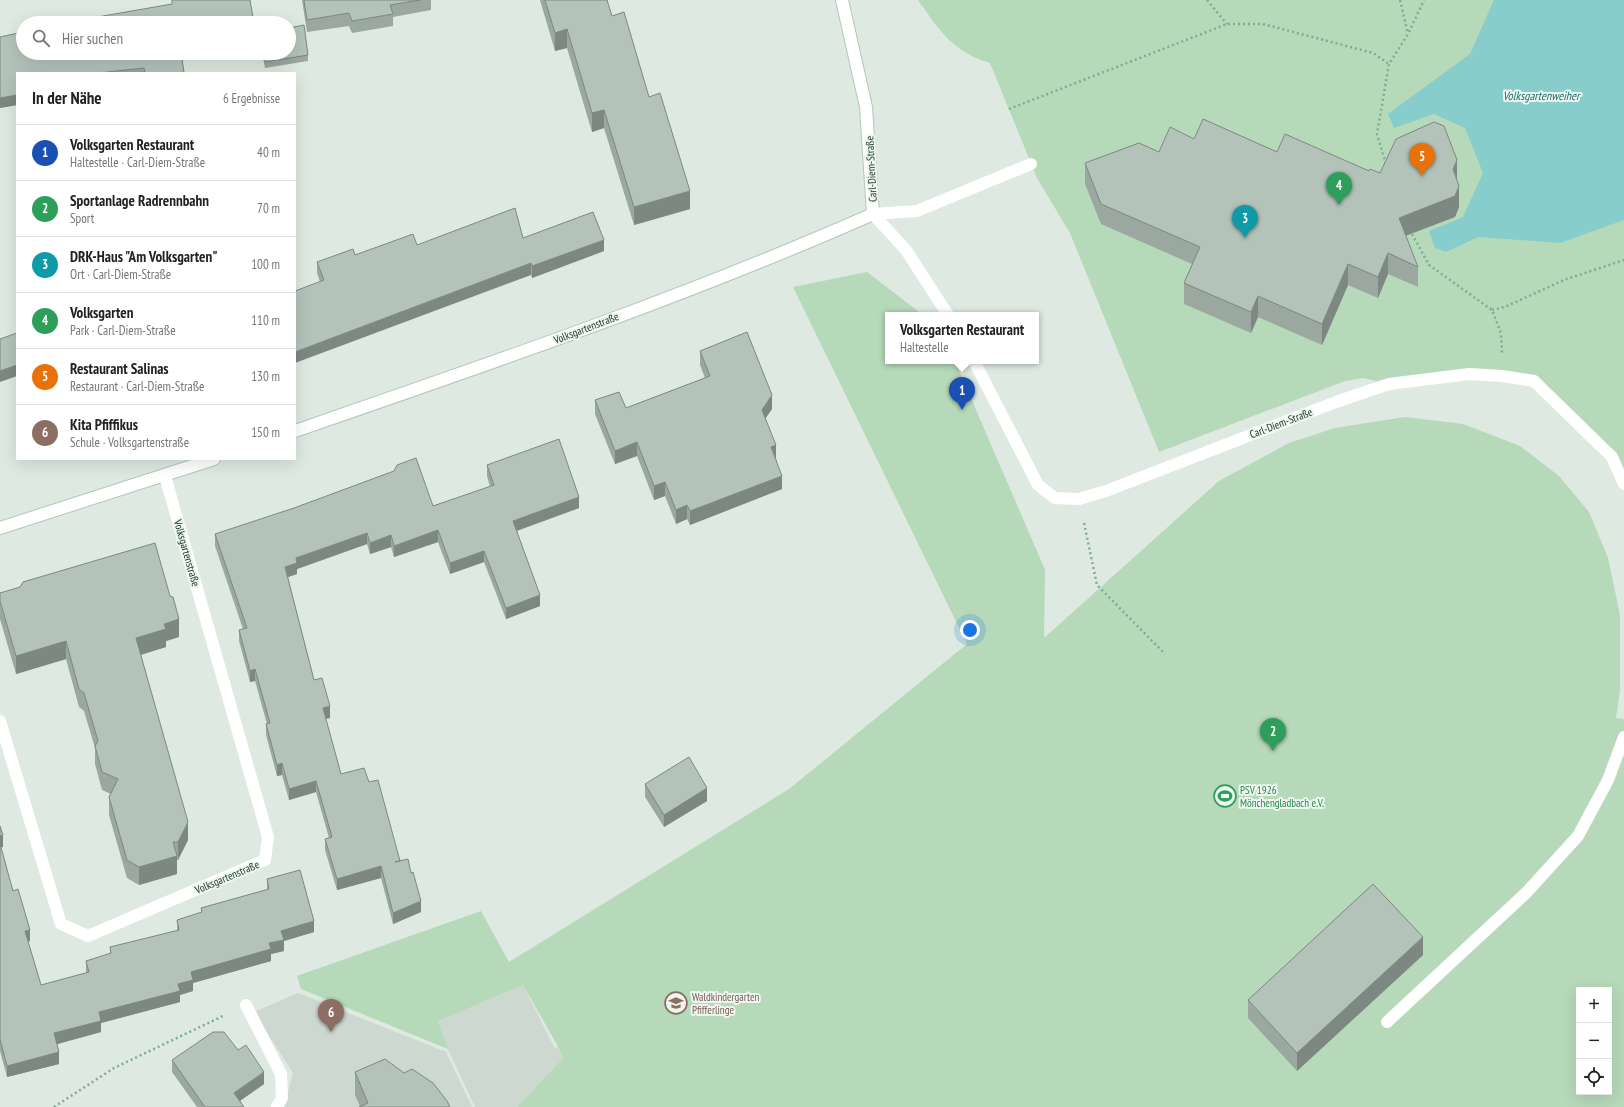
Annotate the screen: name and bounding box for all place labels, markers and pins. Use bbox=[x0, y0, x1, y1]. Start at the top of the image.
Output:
pin: 5 bbox=[1409, 143, 1435, 176]
pin: 4 bbox=[1326, 172, 1352, 205]
pin: 3 bbox=[1232, 205, 1258, 238]
pin: 1 bbox=[949, 377, 975, 410]
pin: 2 bbox=[1260, 718, 1286, 751]
sports icon: PSV 1926 Mönchengladbach e.V. bbox=[1212, 783, 1238, 809]
place label: PSV 1926 Mönchengladbach e.V. bbox=[1240, 783, 1324, 810]
school or university icon: Waldkindergarten Pfifferlinge bbox=[663, 990, 689, 1016]
place label: Waldkindergarten Pfifferlinge bbox=[692, 990, 759, 1017]
pin: 6 bbox=[318, 999, 344, 1032]

